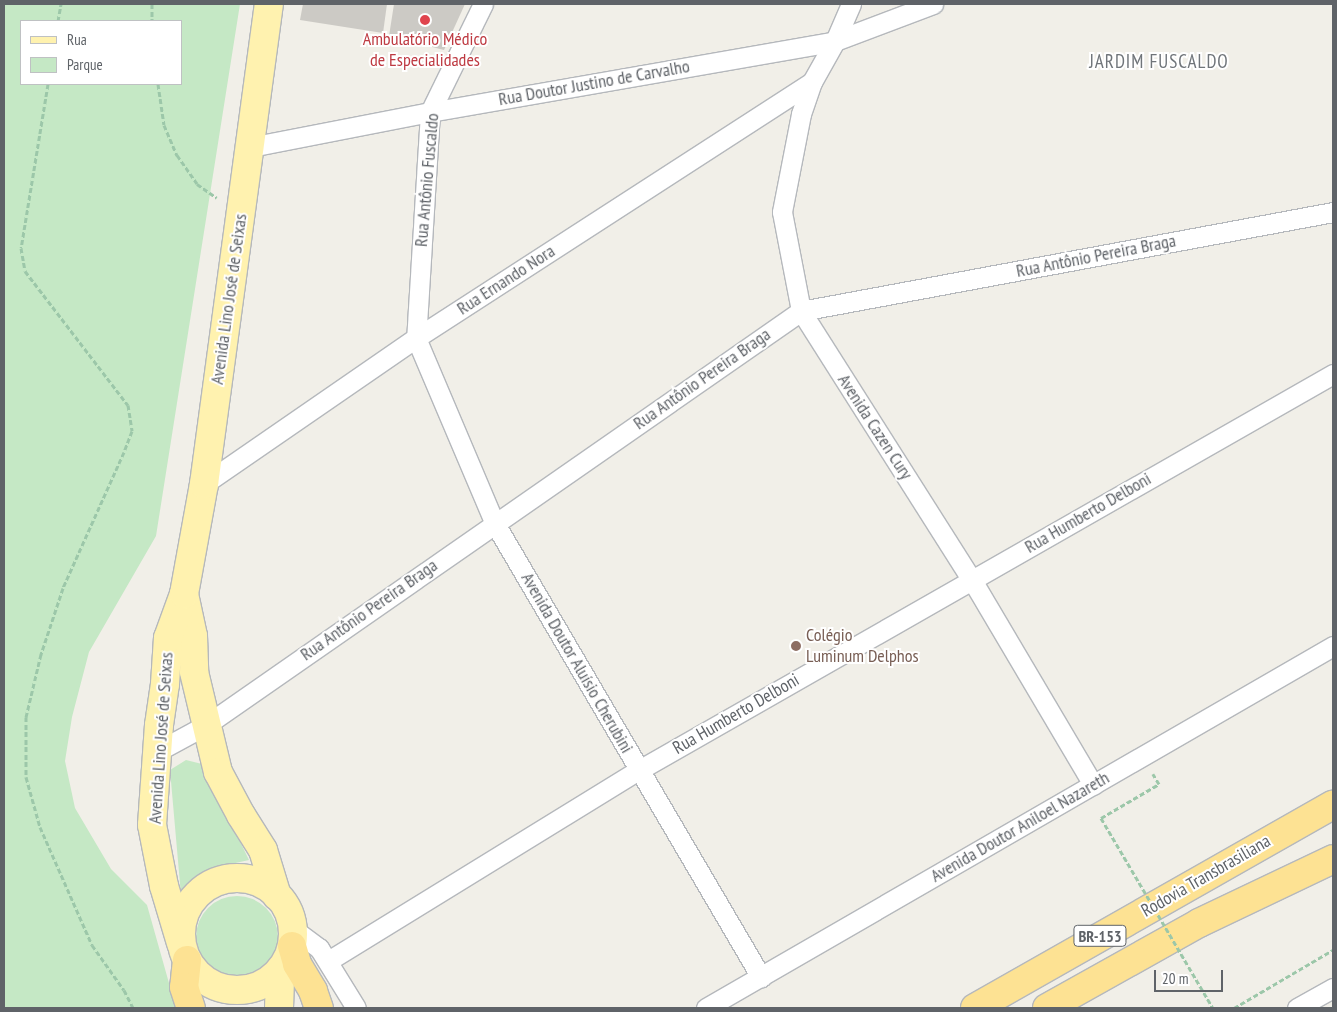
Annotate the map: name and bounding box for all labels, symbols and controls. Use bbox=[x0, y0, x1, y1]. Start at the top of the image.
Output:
marker: Ambulatório Médico de Especialidades bbox=[418, 13, 432, 27]
legend bbox=[20, 20, 182, 85]
place label: Ambulatório Médico de Especialidades bbox=[363, 29, 487, 72]
text: Rua bbox=[67, 30, 87, 49]
district label: JARDIM FUSCALDO bbox=[1087, 51, 1231, 73]
text: Parque bbox=[67, 55, 103, 74]
street label: Rua Doutor Justino de Carvalho bbox=[497, 56, 691, 110]
street label: Rua Antônio Fuscaldo bbox=[410, 112, 444, 248]
street label: Avenida Lino José de Seixas bbox=[206, 212, 252, 386]
street label: Rua Antônio Pereira Braga bbox=[1014, 230, 1178, 282]
street label: Rua Ernando Nora bbox=[453, 240, 559, 320]
street label: Rua Antônio Pereira Braga bbox=[629, 323, 775, 435]
street label: Avenida Cazen Cury bbox=[833, 370, 917, 484]
street label: Rua Humberto Delboni bbox=[1021, 468, 1155, 558]
street label: Rua Antônio Pereira Braga bbox=[296, 554, 442, 666]
street label: Avenida Doutor Aluísio Cherubini bbox=[516, 569, 638, 757]
place label: Colégio Luminum Delphos bbox=[806, 625, 919, 668]
marker: Colégio Luminum Delphos bbox=[790, 640, 802, 652]
street label: Avenida Lino José de Seixas bbox=[144, 651, 178, 825]
street label: Rua Humberto Delboni bbox=[669, 669, 803, 759]
street label: Avenida Doutor Aniloel Nazareth bbox=[927, 767, 1113, 887]
street label: Rodovia Transbrasiliana bbox=[1137, 830, 1275, 922]
road number: BR-153 bbox=[1072, 922, 1128, 949]
scale bar bbox=[1157, 960, 1226, 992]
text: 20 m bbox=[1162, 969, 1188, 988]

